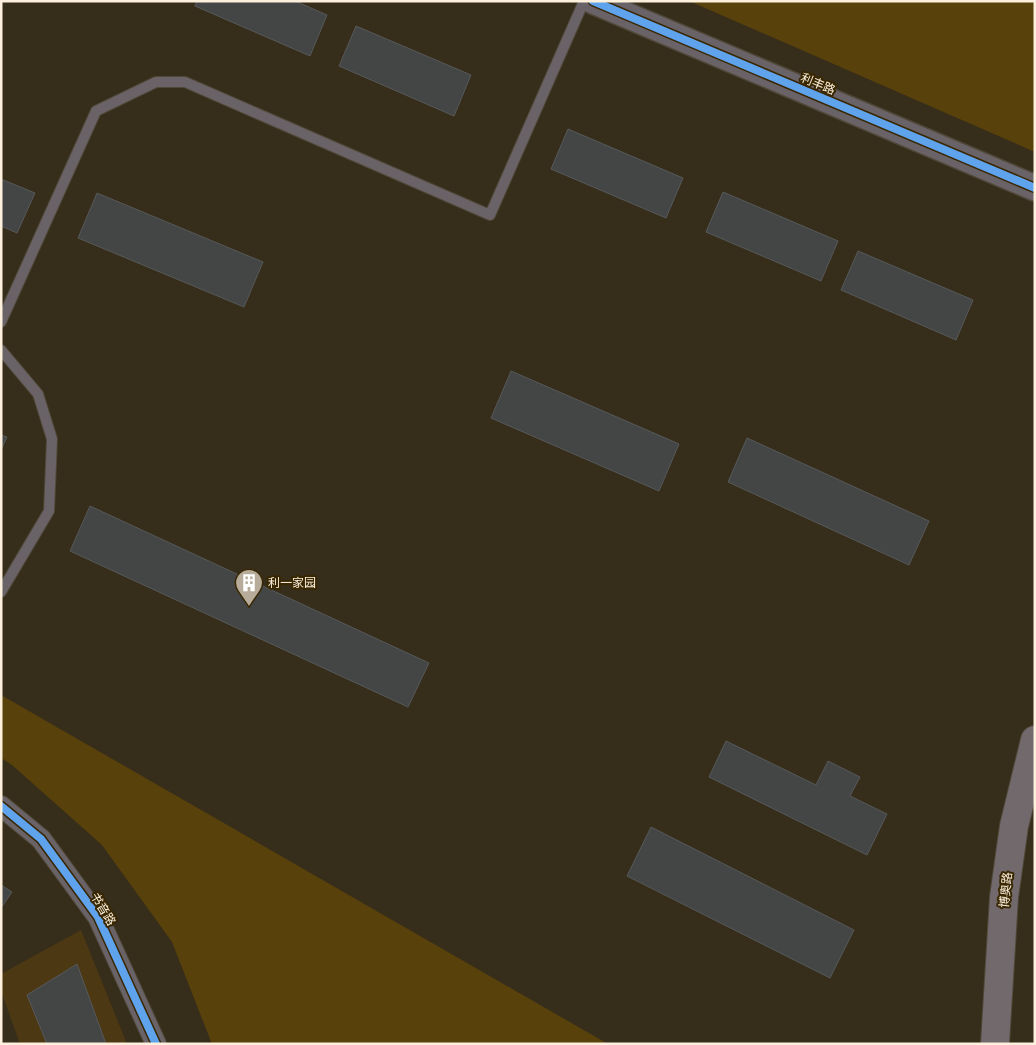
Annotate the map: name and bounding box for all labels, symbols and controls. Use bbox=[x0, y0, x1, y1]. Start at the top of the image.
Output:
street label: 利丰路 bbox=[798, 69, 838, 98]
building icon: 利一家园 bbox=[234, 568, 264, 607]
place label: 利一家园 bbox=[268, 574, 316, 591]
street label: 博奥路 bbox=[995, 871, 1016, 909]
street label: 书音路 bbox=[87, 889, 120, 929]

